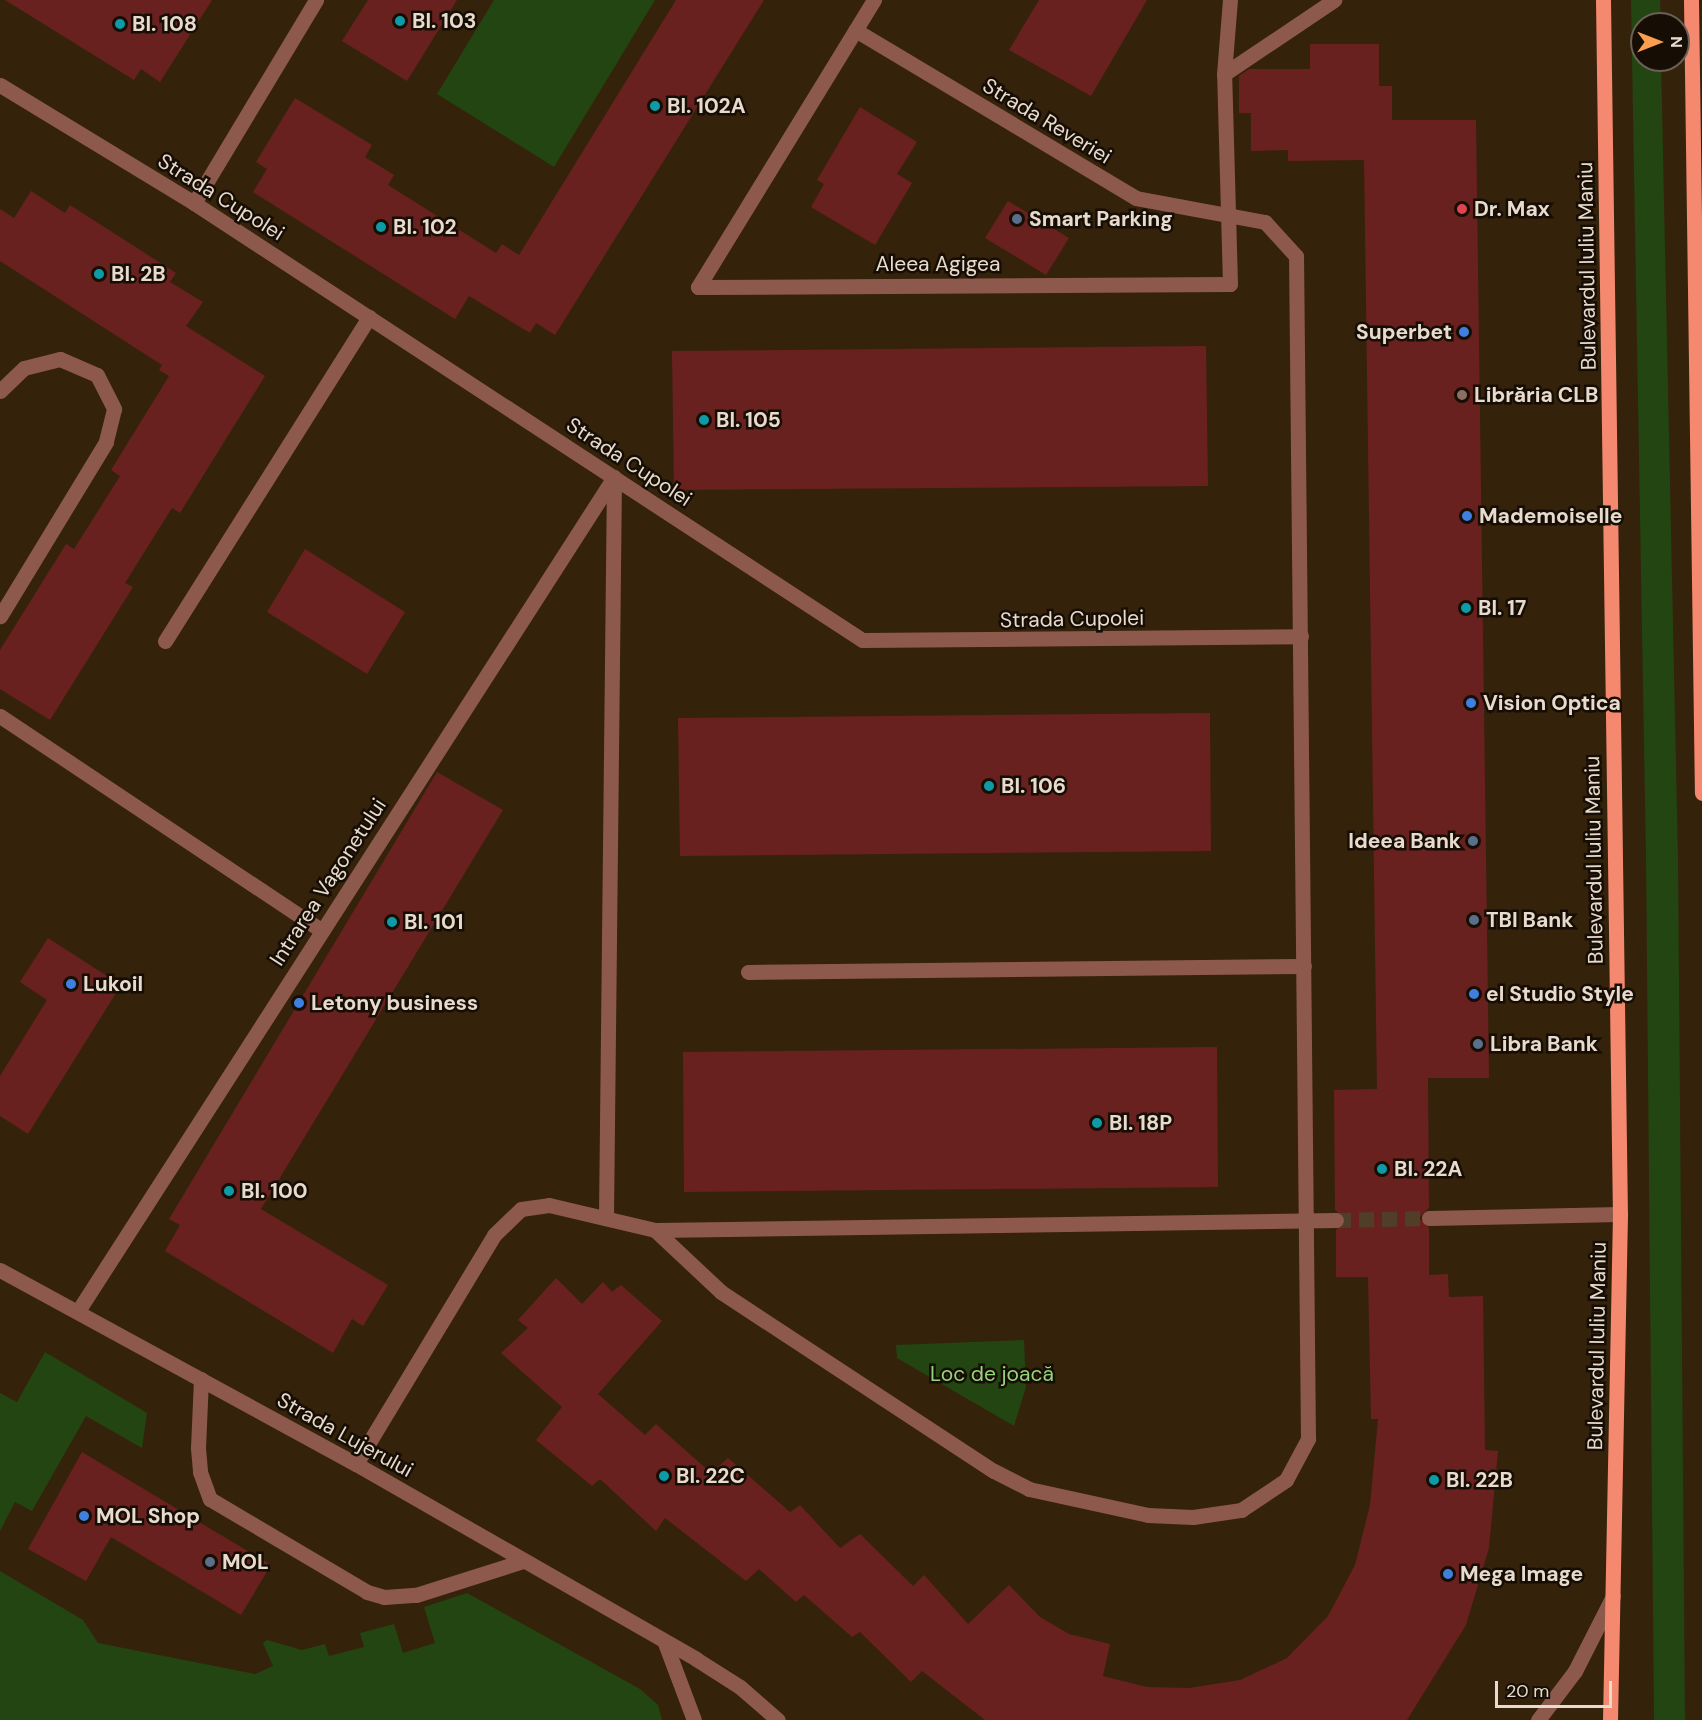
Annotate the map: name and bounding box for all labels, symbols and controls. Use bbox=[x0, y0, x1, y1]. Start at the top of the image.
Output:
place label: Bl. 103 bbox=[412, 8, 476, 34]
place label: Bl. 108 bbox=[132, 11, 197, 37]
north arrow bbox=[1630, 12, 1690, 72]
marker: Bl. 103 bbox=[393, 14, 407, 28]
marker: Bl. 108 bbox=[113, 17, 127, 31]
text: N bbox=[1666, 36, 1687, 48]
street label: Strada Reveriei bbox=[978, 73, 1116, 169]
place label: Bl. 102A bbox=[667, 93, 746, 119]
marker: Bl. 102A bbox=[648, 99, 662, 113]
street label: Strada Cupolei bbox=[153, 148, 289, 246]
street label: Bulevardul Iuliu Maniu bbox=[1573, 162, 1601, 370]
place label: Dr. Max bbox=[1474, 196, 1550, 222]
marker: Dr. Max bbox=[1455, 202, 1469, 216]
place label: Smart Parking bbox=[1029, 206, 1173, 232]
marker: Smart Parking bbox=[1010, 212, 1024, 226]
place label: Bl. 102 bbox=[393, 214, 457, 240]
marker: Bl. 102 bbox=[374, 220, 388, 234]
street label: Aleea Agigea bbox=[876, 251, 1000, 277]
place label: Bl. 2B bbox=[111, 261, 166, 287]
marker: Bl. 2B bbox=[92, 267, 106, 281]
place label: Superbet bbox=[1356, 319, 1452, 345]
marker: Superbet bbox=[1457, 325, 1471, 339]
place label: Librăria CLB bbox=[1474, 382, 1598, 408]
marker: Librăria CLB bbox=[1455, 388, 1469, 402]
place label: Bl. 105 bbox=[716, 407, 781, 433]
street label: Strada Cupolei bbox=[562, 412, 696, 512]
marker: Bl. 105 bbox=[697, 413, 711, 427]
place label: Mademoiselle bbox=[1479, 503, 1622, 529]
marker: Mademoiselle bbox=[1460, 509, 1474, 523]
place label: Bl. 17 bbox=[1478, 595, 1526, 621]
marker: Bl. 17 bbox=[1459, 601, 1473, 615]
street label: Strada Cupolei bbox=[1000, 605, 1144, 633]
place label: Vision Optica bbox=[1483, 690, 1621, 716]
marker: Vision Optica bbox=[1464, 696, 1478, 710]
street label: Bulevardul Iuliu Maniu bbox=[1580, 756, 1608, 964]
place label: Bl. 106 bbox=[1001, 773, 1066, 799]
marker: Bl. 106 bbox=[982, 779, 996, 793]
street label: Intrarea Vagonetului bbox=[264, 794, 392, 970]
place label: Ideea Bank bbox=[1348, 828, 1461, 854]
marker: Ideea Bank bbox=[1466, 834, 1480, 848]
place label: TBI Bank bbox=[1486, 907, 1573, 933]
place label: Bl. 101 bbox=[404, 909, 463, 935]
marker: TBI Bank bbox=[1467, 913, 1481, 927]
marker: Bl. 101 bbox=[385, 915, 399, 929]
place label: Lukoil bbox=[83, 971, 143, 997]
marker: Lukoil bbox=[64, 977, 78, 991]
place label: el Studio Style bbox=[1486, 981, 1634, 1007]
marker: el Studio Style bbox=[1467, 987, 1481, 1001]
place label: Letony business bbox=[311, 990, 478, 1016]
marker: Letony business bbox=[292, 996, 306, 1010]
place label: Libra Bank bbox=[1490, 1031, 1598, 1057]
marker: Libra Bank bbox=[1471, 1037, 1485, 1051]
place label: Bl. 18P bbox=[1109, 1110, 1172, 1136]
marker: Bl. 18P bbox=[1090, 1116, 1104, 1130]
place label: Bl. 22A bbox=[1394, 1156, 1462, 1182]
marker: Bl. 22A bbox=[1375, 1162, 1389, 1176]
place label: Bl. 100 bbox=[241, 1178, 307, 1204]
marker: Bl. 100 bbox=[222, 1184, 236, 1198]
street label: Bulevardul Iuliu Maniu bbox=[1583, 1242, 1611, 1450]
park label: Loc de joacă bbox=[930, 1361, 1054, 1387]
street label: Strada Lujerului bbox=[273, 1387, 417, 1483]
place label: Bl. 22C bbox=[676, 1463, 745, 1489]
place label: Bl. 22B bbox=[1446, 1467, 1513, 1493]
marker: Bl. 22C bbox=[657, 1469, 671, 1483]
marker: Bl. 22B bbox=[1427, 1473, 1441, 1487]
place label: MOL Shop bbox=[96, 1503, 200, 1529]
marker: MOL Shop bbox=[77, 1509, 91, 1523]
place label: MOL bbox=[222, 1549, 269, 1575]
marker: MOL bbox=[203, 1555, 217, 1569]
place label: Mega Image bbox=[1460, 1561, 1583, 1587]
marker: Mega Image bbox=[1441, 1567, 1455, 1581]
scale bar bbox=[1498, 1669, 1615, 1707]
text: 20 m bbox=[1506, 1679, 1549, 1703]

